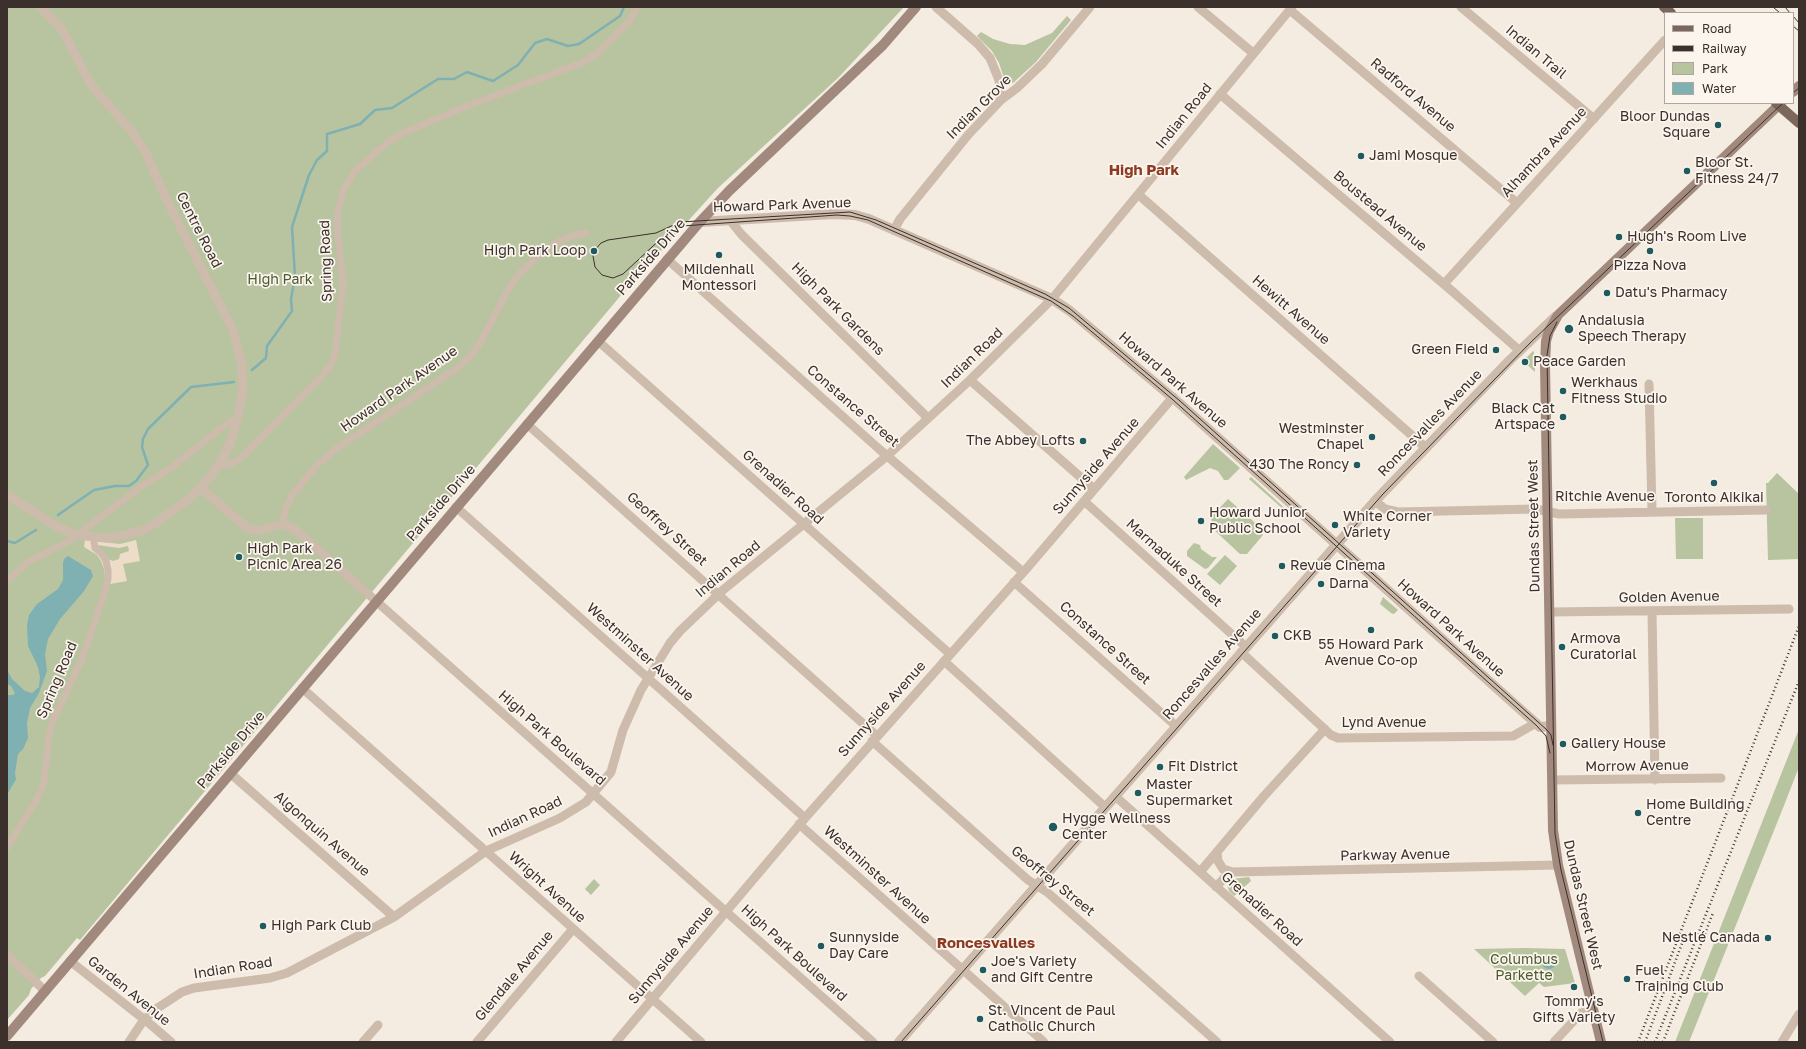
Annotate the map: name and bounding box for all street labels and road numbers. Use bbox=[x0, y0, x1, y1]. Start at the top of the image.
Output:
street label: Indian Trail bbox=[1502, 22, 1570, 82]
street label: Radford Avenue bbox=[1367, 54, 1459, 136]
street label: Indian Grove bbox=[943, 71, 1015, 143]
street label: Indian Road bbox=[1152, 80, 1216, 152]
street label: Alhambra Avenue bbox=[1498, 103, 1590, 201]
street label: Boustead Avenue bbox=[1330, 167, 1430, 255]
street label: Centre Road bbox=[173, 189, 225, 271]
street label: Howard Park Avenue bbox=[712, 194, 852, 216]
street label: Parkside Drive bbox=[613, 215, 689, 299]
street label: Spring Road bbox=[316, 220, 336, 302]
street label: High Park Gardens bbox=[788, 259, 888, 359]
street label: Hewitt Avenue bbox=[1249, 272, 1333, 348]
street label: Indian Road bbox=[938, 324, 1006, 392]
street label: Howard Park Avenue bbox=[1115, 328, 1231, 432]
street label: Howard Park Avenue bbox=[337, 342, 461, 436]
street label: Constance Street bbox=[803, 361, 903, 451]
street label: Roncesvalles Avenue bbox=[1375, 366, 1485, 480]
street label: Sunnyside Avenue bbox=[1049, 414, 1143, 518]
street label: Grenadier Road bbox=[739, 446, 827, 528]
street label: Dundas Street West bbox=[1524, 459, 1544, 593]
street label: Parkside Drive bbox=[403, 461, 479, 545]
street label: Geoffrey Street bbox=[623, 488, 711, 570]
street label: Ritchie Avenue bbox=[1555, 489, 1655, 505]
street label: Marmaduke Street bbox=[1122, 515, 1226, 611]
street label: Indian Road bbox=[692, 537, 764, 601]
street label: Howard Park Avenue bbox=[1394, 575, 1508, 681]
street label: Golden Avenue bbox=[1618, 588, 1720, 606]
street label: Constance Street bbox=[1056, 598, 1154, 688]
street label: Westminster Avenue bbox=[583, 599, 697, 705]
street label: Roncesvalles Avenue bbox=[1159, 605, 1265, 723]
street label: Spring Road bbox=[33, 639, 81, 721]
street label: Sunnyside Avenue bbox=[835, 658, 929, 760]
street label: High Park Boulevard bbox=[495, 687, 609, 789]
street label: Parkside Drive bbox=[194, 708, 268, 792]
street label: Lynd Avenue bbox=[1342, 715, 1426, 731]
street label: Morrow Avenue bbox=[1585, 757, 1689, 775]
street label: Algonquin Avenue bbox=[271, 788, 373, 880]
street label: Indian Road bbox=[485, 793, 565, 841]
street label: Westminster Avenue bbox=[820, 822, 934, 928]
street label: Dundas Street West bbox=[1560, 838, 1606, 972]
street label: Geoffrey Street bbox=[1008, 842, 1098, 920]
street label: Parkway Avenue bbox=[1340, 846, 1450, 864]
street label: Wright Avenue bbox=[505, 848, 589, 926]
street label: Grenadier Road bbox=[1218, 868, 1306, 950]
street label: High Park Boulevard bbox=[738, 901, 850, 1005]
street label: Sunnyside Avenue bbox=[625, 902, 717, 1008]
street label: Glendale Avenue bbox=[471, 927, 557, 1025]
street label: Garden Avenue bbox=[84, 953, 174, 1029]
street label: Indian Road bbox=[192, 953, 274, 983]

